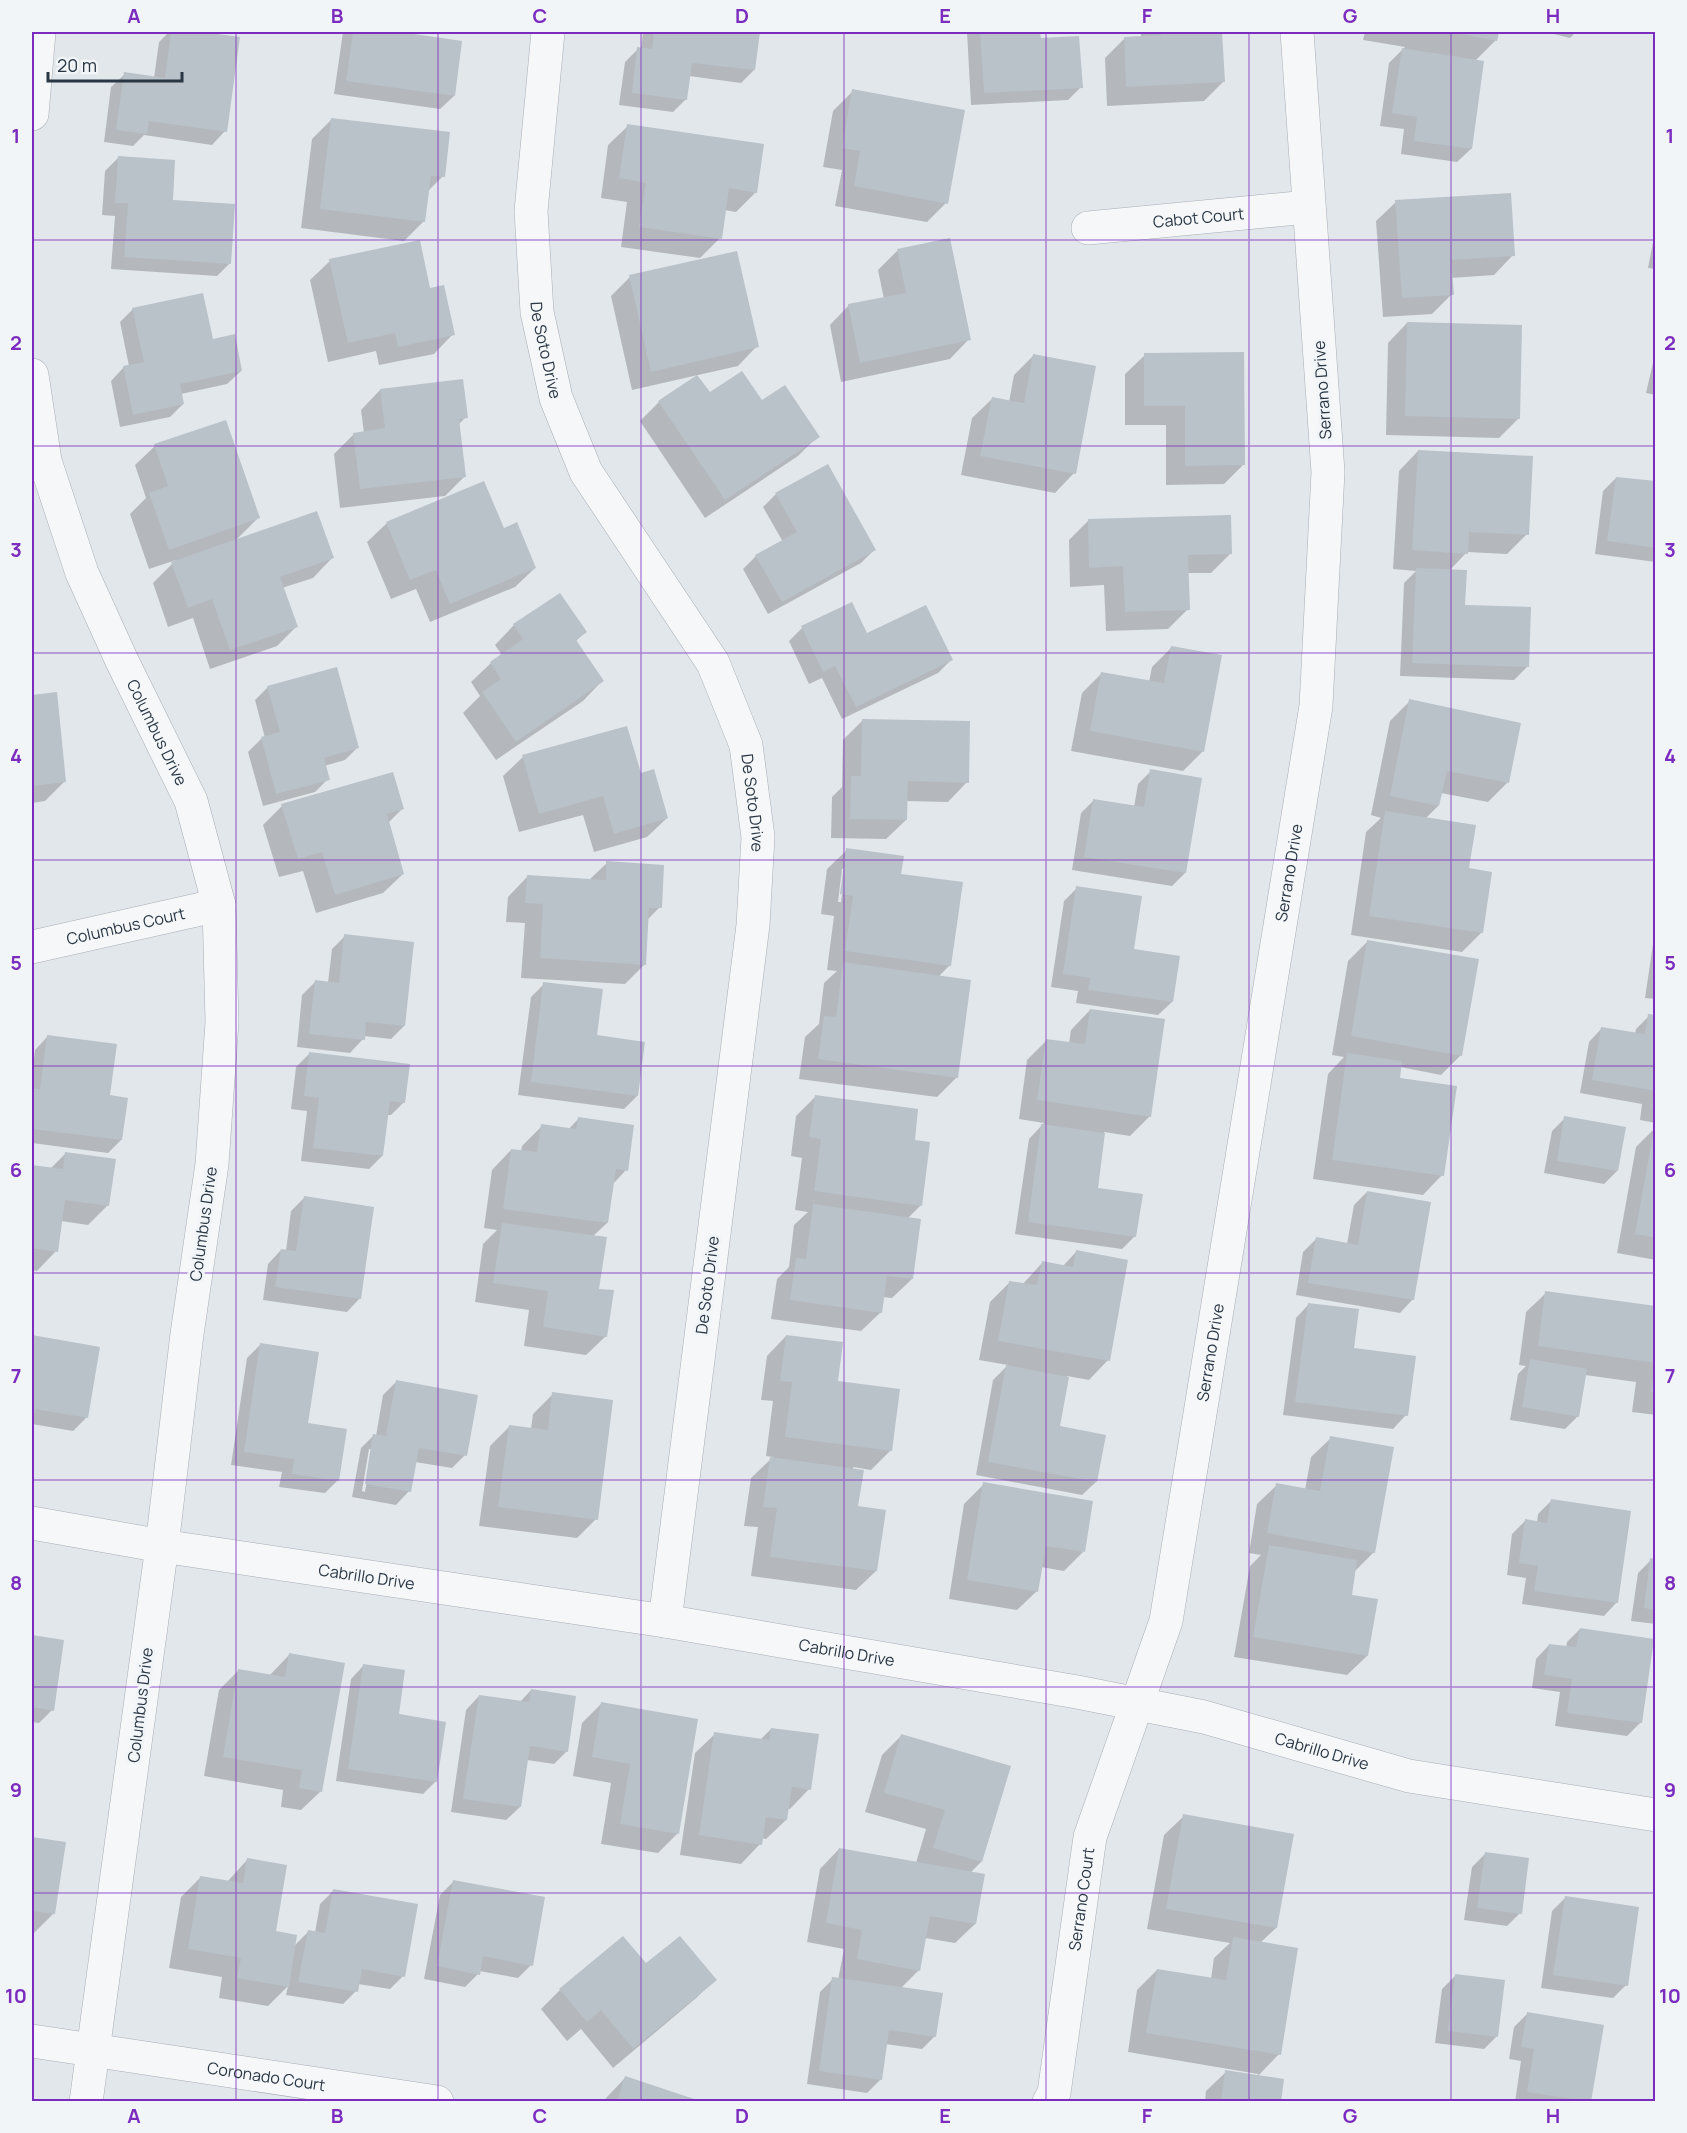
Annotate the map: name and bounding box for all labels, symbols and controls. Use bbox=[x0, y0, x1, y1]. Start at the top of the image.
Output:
text: A bbox=[127, 2, 141, 29]
text: B bbox=[331, 2, 344, 29]
text: C bbox=[533, 2, 547, 29]
text: D bbox=[735, 2, 749, 29]
text: E bbox=[939, 2, 951, 29]
text: F bbox=[1142, 2, 1153, 29]
text: G bbox=[1343, 2, 1358, 29]
text: H bbox=[1546, 2, 1560, 29]
scale bar bbox=[48, 45, 182, 83]
text: 20 m bbox=[57, 53, 97, 77]
text: 1 bbox=[12, 122, 20, 149]
text: 1 bbox=[1666, 122, 1674, 149]
street label: Cabot Court bbox=[1152, 202, 1245, 233]
street label: De Soto Drive bbox=[525, 301, 567, 401]
text: 2 bbox=[10, 329, 22, 356]
text: 2 bbox=[1664, 329, 1676, 356]
street label: Serrano Drive bbox=[1308, 340, 1336, 440]
text: 3 bbox=[10, 536, 22, 563]
text: 3 bbox=[1664, 536, 1676, 563]
street label: Columbus Drive bbox=[122, 675, 193, 789]
text: 4 bbox=[10, 742, 22, 769]
text: 4 bbox=[1664, 742, 1676, 769]
street label: De Soto Drive bbox=[736, 752, 769, 853]
street label: Serrano Drive bbox=[1270, 822, 1308, 923]
street label: Columbus Court bbox=[64, 902, 187, 950]
text: 5 bbox=[10, 949, 22, 976]
text: 5 bbox=[1664, 949, 1676, 976]
text: 6 bbox=[10, 1156, 22, 1183]
text: 6 bbox=[1664, 1156, 1676, 1183]
street label: Columbus Drive bbox=[184, 1165, 222, 1283]
street label: De Soto Drive bbox=[690, 1235, 724, 1335]
street label: Serrano Drive bbox=[1191, 1302, 1229, 1403]
text: 7 bbox=[11, 1362, 21, 1389]
text: 7 bbox=[1665, 1362, 1675, 1389]
street label: Cabrillo Drive bbox=[317, 1558, 416, 1595]
text: 8 bbox=[10, 1569, 22, 1596]
text: 8 bbox=[1664, 1569, 1676, 1596]
street label: Cabrillo Drive bbox=[797, 1633, 896, 1671]
street label: Columbus Drive bbox=[122, 1646, 158, 1764]
street label: Cabrillo Drive bbox=[1272, 1727, 1372, 1775]
text: 9 bbox=[10, 1776, 22, 1803]
text: 9 bbox=[1664, 1776, 1676, 1803]
street label: Serrano Court bbox=[1063, 1846, 1099, 1952]
text: 10 bbox=[5, 1982, 27, 2009]
text: 10 bbox=[1659, 1982, 1681, 2009]
street label: Coronado Court bbox=[206, 2057, 327, 2096]
text: A bbox=[127, 2102, 141, 2129]
text: B bbox=[331, 2102, 344, 2129]
text: C bbox=[533, 2102, 547, 2129]
text: D bbox=[735, 2102, 749, 2129]
text: E bbox=[939, 2102, 951, 2129]
text: F bbox=[1142, 2102, 1153, 2129]
text: G bbox=[1343, 2102, 1358, 2129]
text: H bbox=[1546, 2102, 1560, 2129]

